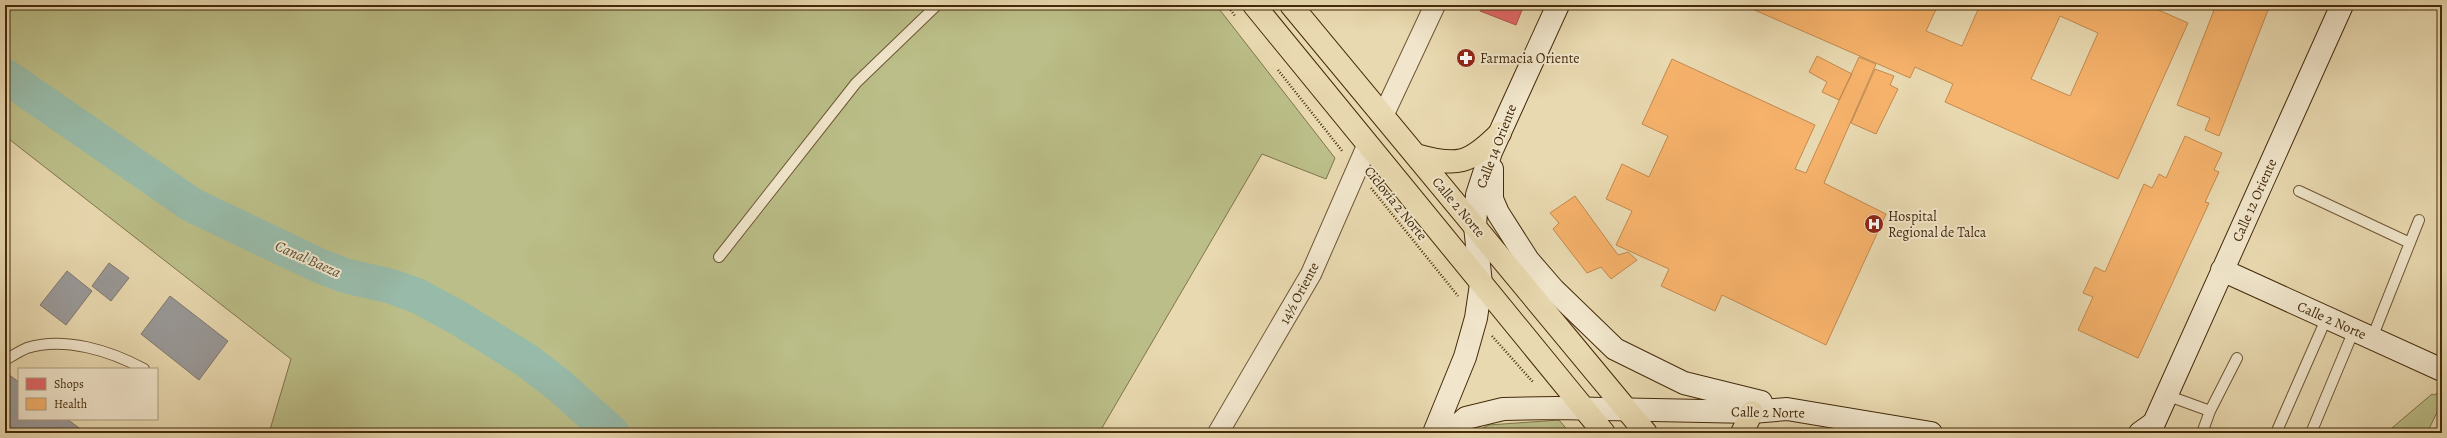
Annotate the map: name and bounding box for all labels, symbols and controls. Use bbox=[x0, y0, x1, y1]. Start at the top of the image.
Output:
pharmacy icon: Farmacia Oriente bbox=[1455, 47, 1477, 69]
place label: Farmacia Oriente bbox=[1480, 49, 1580, 68]
street label: Calle 14 Oriente bbox=[1472, 101, 1521, 191]
street label: Calle 12 Oriente bbox=[2228, 156, 2281, 245]
street label: Ciclovía 2 Norte bbox=[1360, 162, 1431, 244]
street label: Calle 2 Norte bbox=[1428, 173, 1490, 242]
place label: Hospital Regional de Talca bbox=[1888, 207, 1987, 242]
hospital icon: Hospital Regional de Talca bbox=[1863, 213, 1885, 235]
water label: Canal Baeza bbox=[272, 236, 344, 282]
street label: 14½ Oriente bbox=[1275, 259, 1324, 328]
street label: Calle 2 Norte bbox=[2294, 297, 2369, 344]
legend bbox=[18, 368, 158, 420]
text: Shops bbox=[54, 376, 84, 392]
text: Health bbox=[54, 396, 88, 412]
street label: Calle 2 Norte bbox=[1731, 402, 1805, 423]

